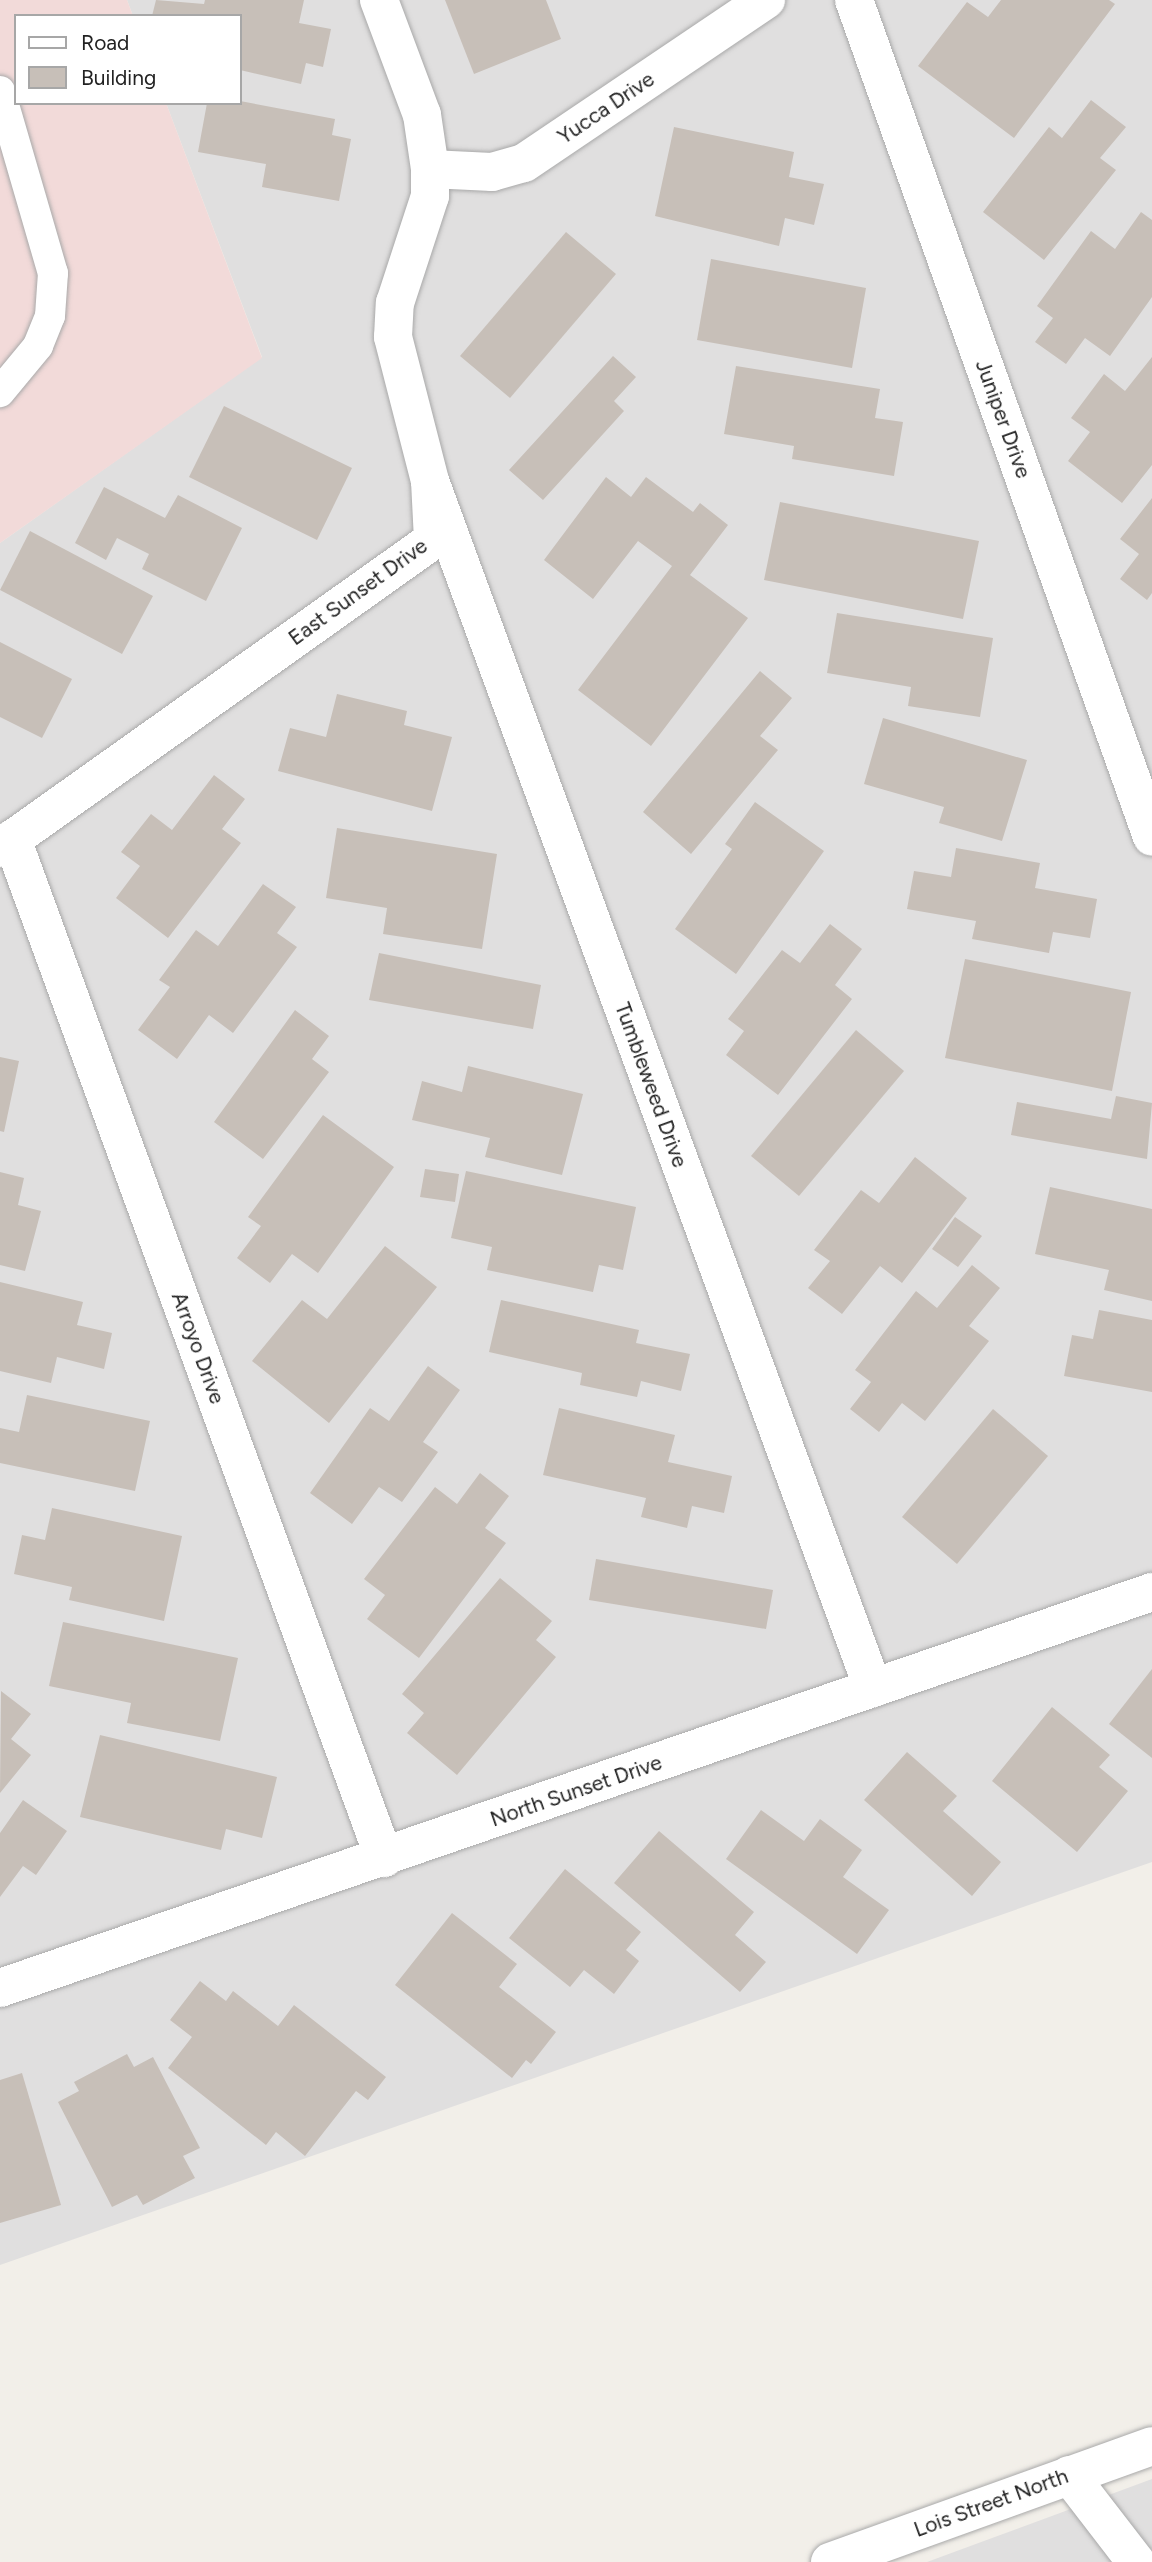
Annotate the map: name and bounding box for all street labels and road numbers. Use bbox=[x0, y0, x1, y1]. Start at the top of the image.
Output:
street label: Yucca Drive bbox=[553, 67, 659, 149]
street label: Juniper Drive bbox=[970, 357, 1036, 481]
street label: East Sunset Drive bbox=[284, 533, 432, 651]
street label: Tumbleweed Drive bbox=[609, 999, 693, 1171]
street label: Arroyo Drive bbox=[166, 1289, 230, 1407]
street label: North Sunset Drive bbox=[487, 1750, 665, 1832]
street label: Lois Street North bbox=[911, 2463, 1071, 2543]

